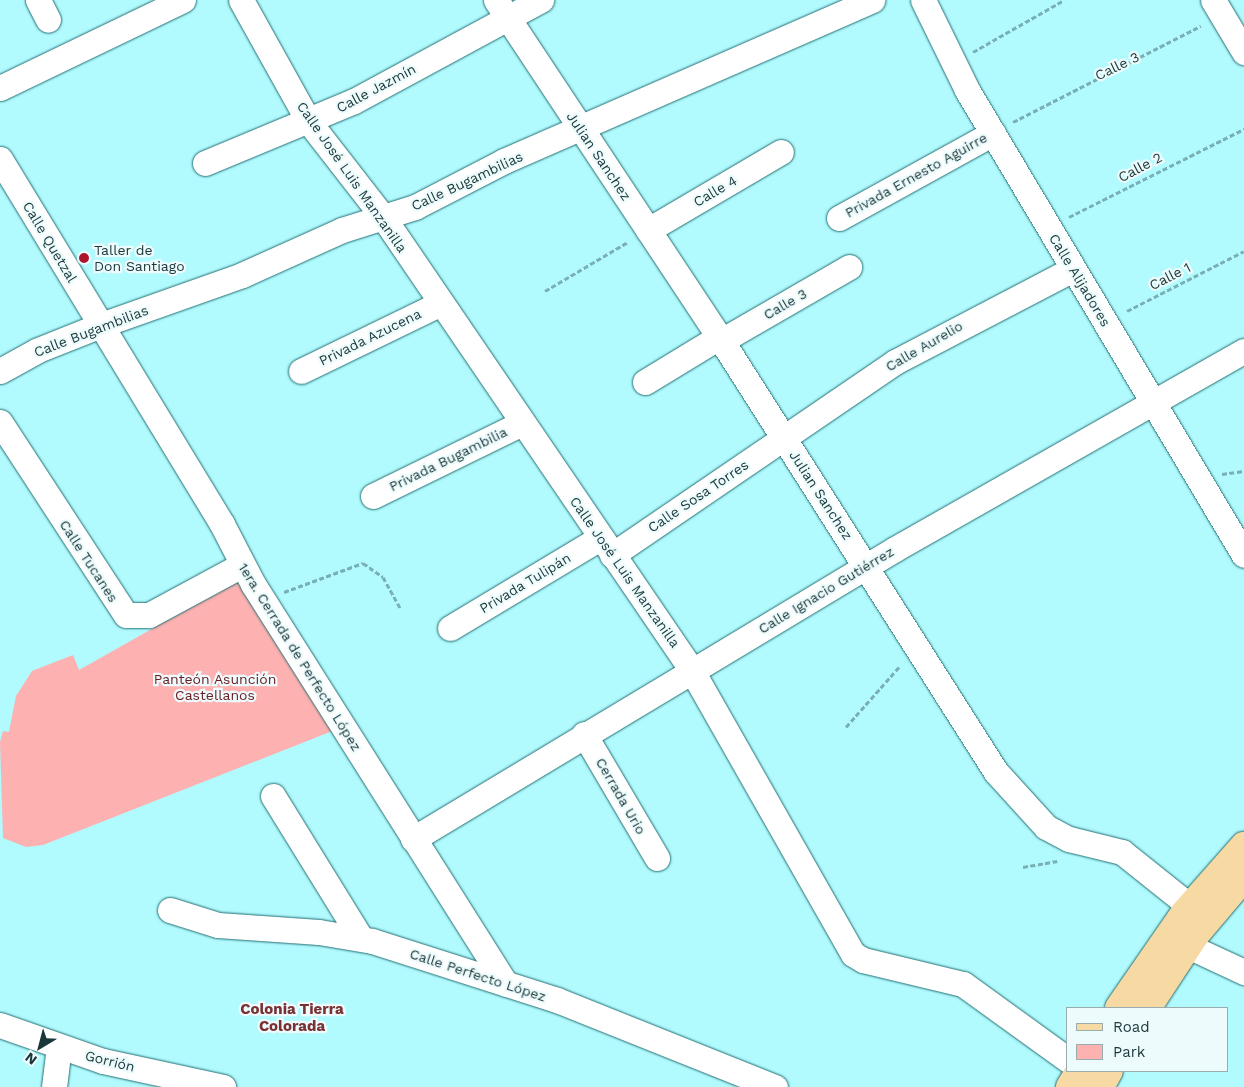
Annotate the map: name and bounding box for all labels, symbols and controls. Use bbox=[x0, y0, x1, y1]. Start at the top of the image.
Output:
street label: Calle 3 bbox=[1092, 48, 1142, 84]
street label: Calle Jazmín bbox=[333, 60, 419, 116]
street label: Calle José Luis Manzanilla bbox=[293, 98, 411, 256]
street label: Julian Sanchez bbox=[563, 108, 635, 204]
street label: Privada Ernesto Aguirre bbox=[842, 129, 990, 221]
street label: Calle Bugambilias bbox=[409, 148, 525, 214]
street label: Calle 2 bbox=[1115, 149, 1165, 185]
street label: Calle 4 bbox=[690, 172, 740, 210]
street label: Calle Quetzal bbox=[19, 198, 81, 286]
street label: Calle Alijadores bbox=[1046, 230, 1114, 330]
place label: Taller de Don Santiago bbox=[94, 242, 185, 274]
marker: Taller de Don Santiago bbox=[78, 252, 90, 264]
street label: Calle 1 bbox=[1146, 258, 1194, 294]
street label: Calle 3 bbox=[760, 285, 810, 323]
street label: Calle Bugambilias bbox=[31, 301, 151, 361]
street label: Privada Azucena bbox=[316, 305, 424, 369]
street label: Calle Aurelio bbox=[882, 317, 966, 375]
street label: Privada Bugambilia bbox=[386, 423, 510, 495]
street label: Julian Sanchez bbox=[786, 447, 856, 543]
street label: Calle Sosa Torres bbox=[644, 456, 752, 536]
street label: Calle José Luis Manzanilla bbox=[566, 493, 684, 651]
street label: Calle Tucanes bbox=[56, 517, 122, 605]
street label: Calle Ignacio Gutiérrez bbox=[755, 543, 897, 637]
street label: Privada Tulipán bbox=[476, 549, 574, 617]
street label: 1era. Cerrada de Perfecto López bbox=[235, 560, 365, 754]
park label: Panteón Asunción Castellanos bbox=[153, 671, 277, 704]
street label: Cerrada Urio bbox=[592, 755, 650, 837]
street label: Calle Perfecto López bbox=[408, 945, 548, 1005]
district label: Colonia Tierra Colorada bbox=[240, 1000, 344, 1035]
legend bbox=[1066, 1007, 1229, 1072]
text: Road bbox=[1113, 1018, 1150, 1036]
north arrow bbox=[15, 1022, 65, 1072]
text: Park bbox=[1113, 1043, 1145, 1061]
street label: Gorrión bbox=[83, 1047, 137, 1075]
text: N bbox=[22, 1049, 40, 1068]

